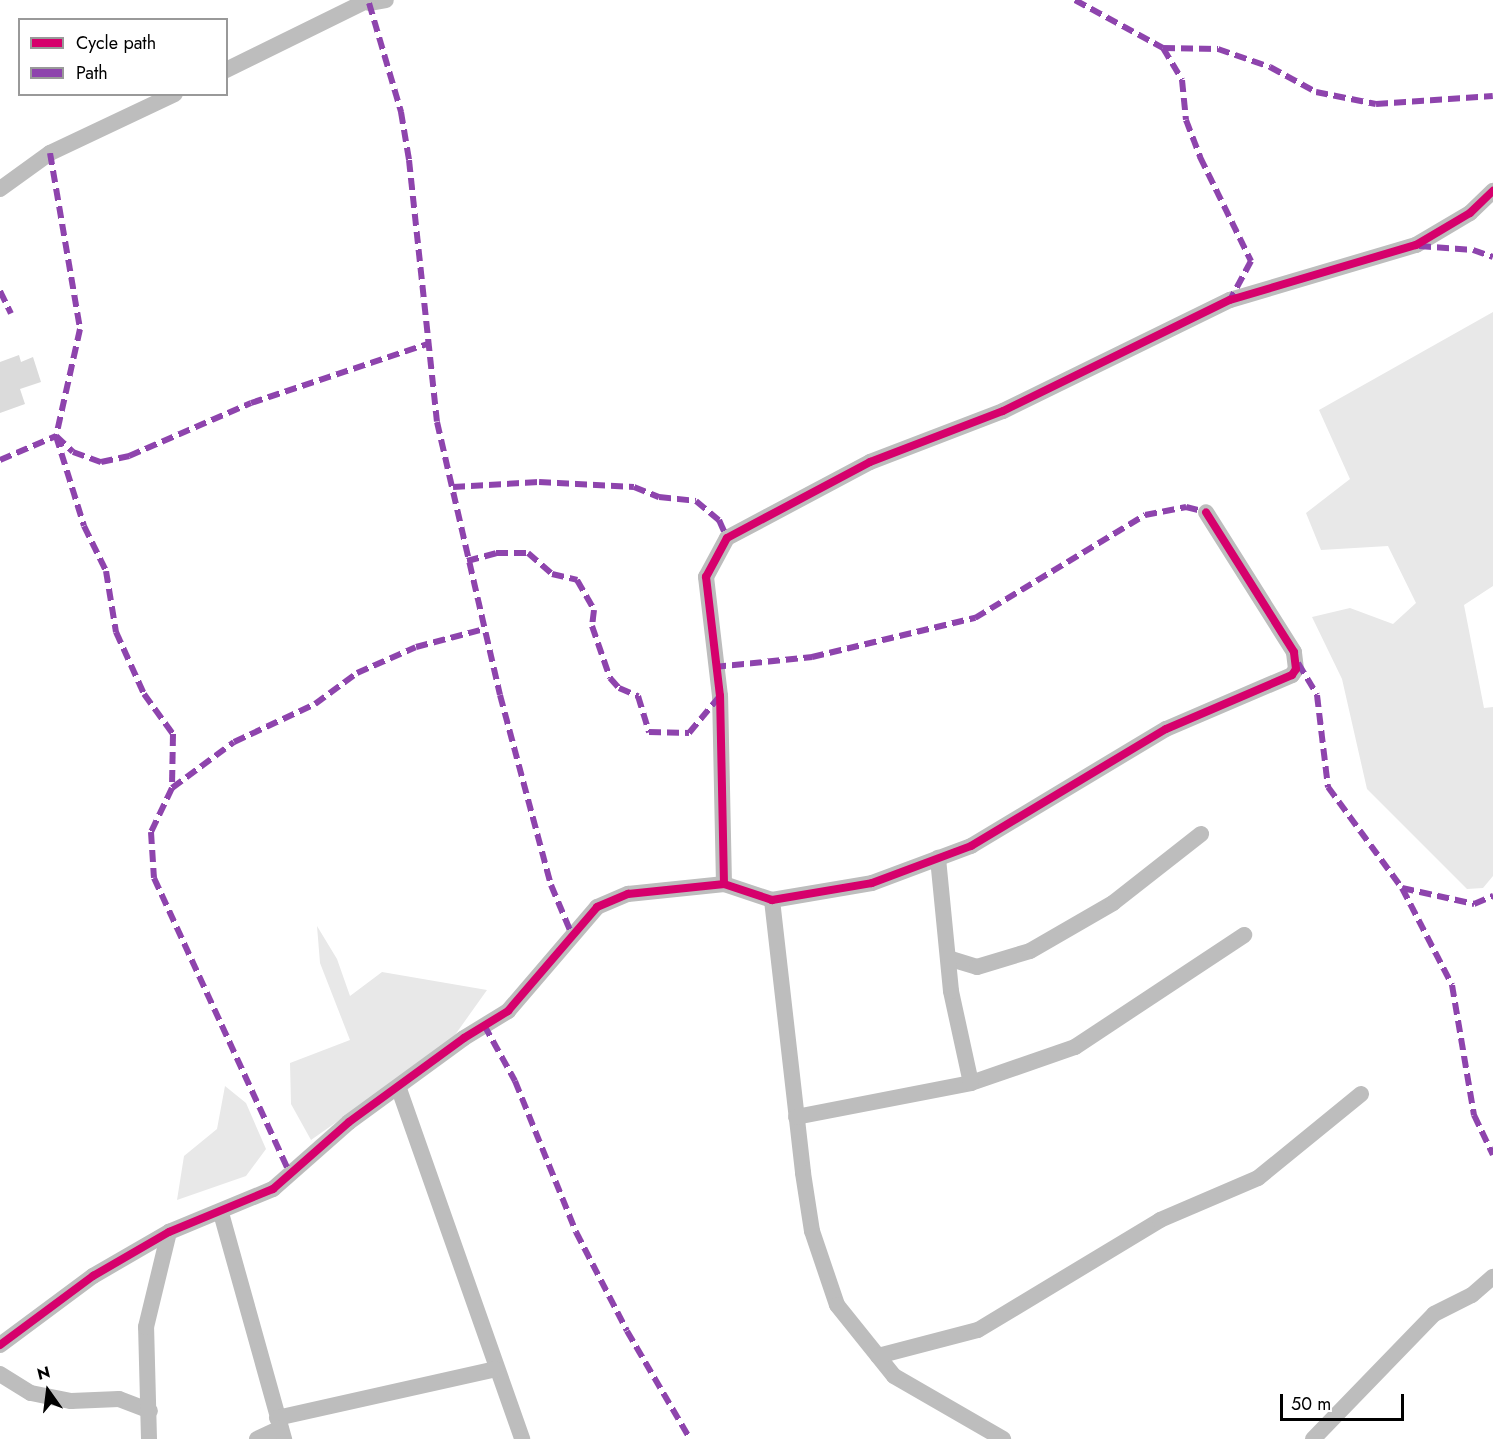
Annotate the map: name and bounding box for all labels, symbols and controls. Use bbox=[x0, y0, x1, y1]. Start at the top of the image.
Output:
legend bbox=[18, 18, 228, 96]
text: Cycle path bbox=[76, 30, 156, 56]
text: Path bbox=[76, 60, 108, 86]
text: N bbox=[35, 1360, 52, 1386]
north arrow bbox=[18, 1361, 78, 1421]
scale bar bbox=[1283, 1382, 1408, 1420]
text: 50 m bbox=[1291, 1391, 1331, 1417]

